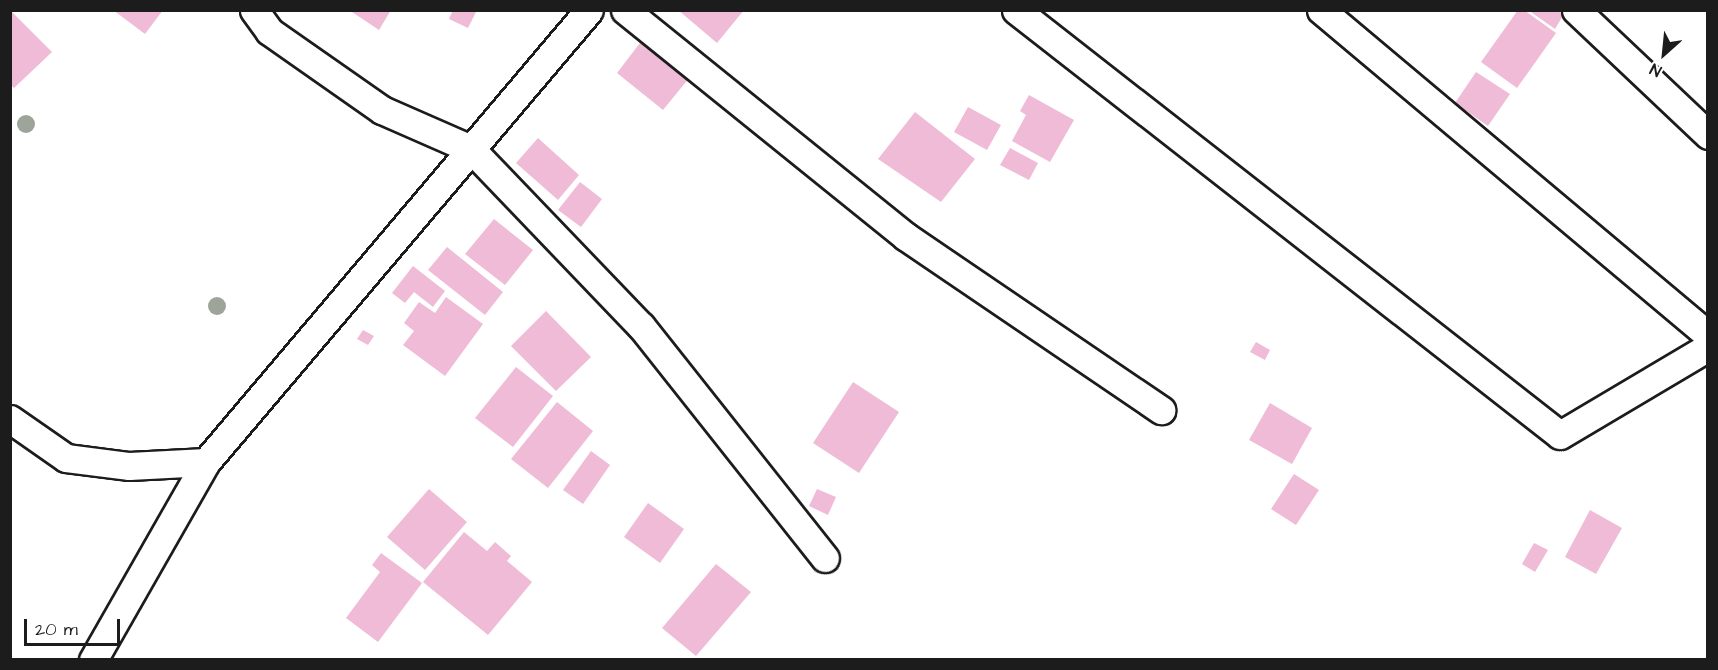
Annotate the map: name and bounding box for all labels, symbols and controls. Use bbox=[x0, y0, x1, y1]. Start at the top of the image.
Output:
north arrow bbox=[1634, 24, 1694, 84]
text: N bbox=[1646, 58, 1665, 82]
scale bar bbox=[27, 607, 123, 645]
text: 20 m bbox=[35, 617, 78, 642]

